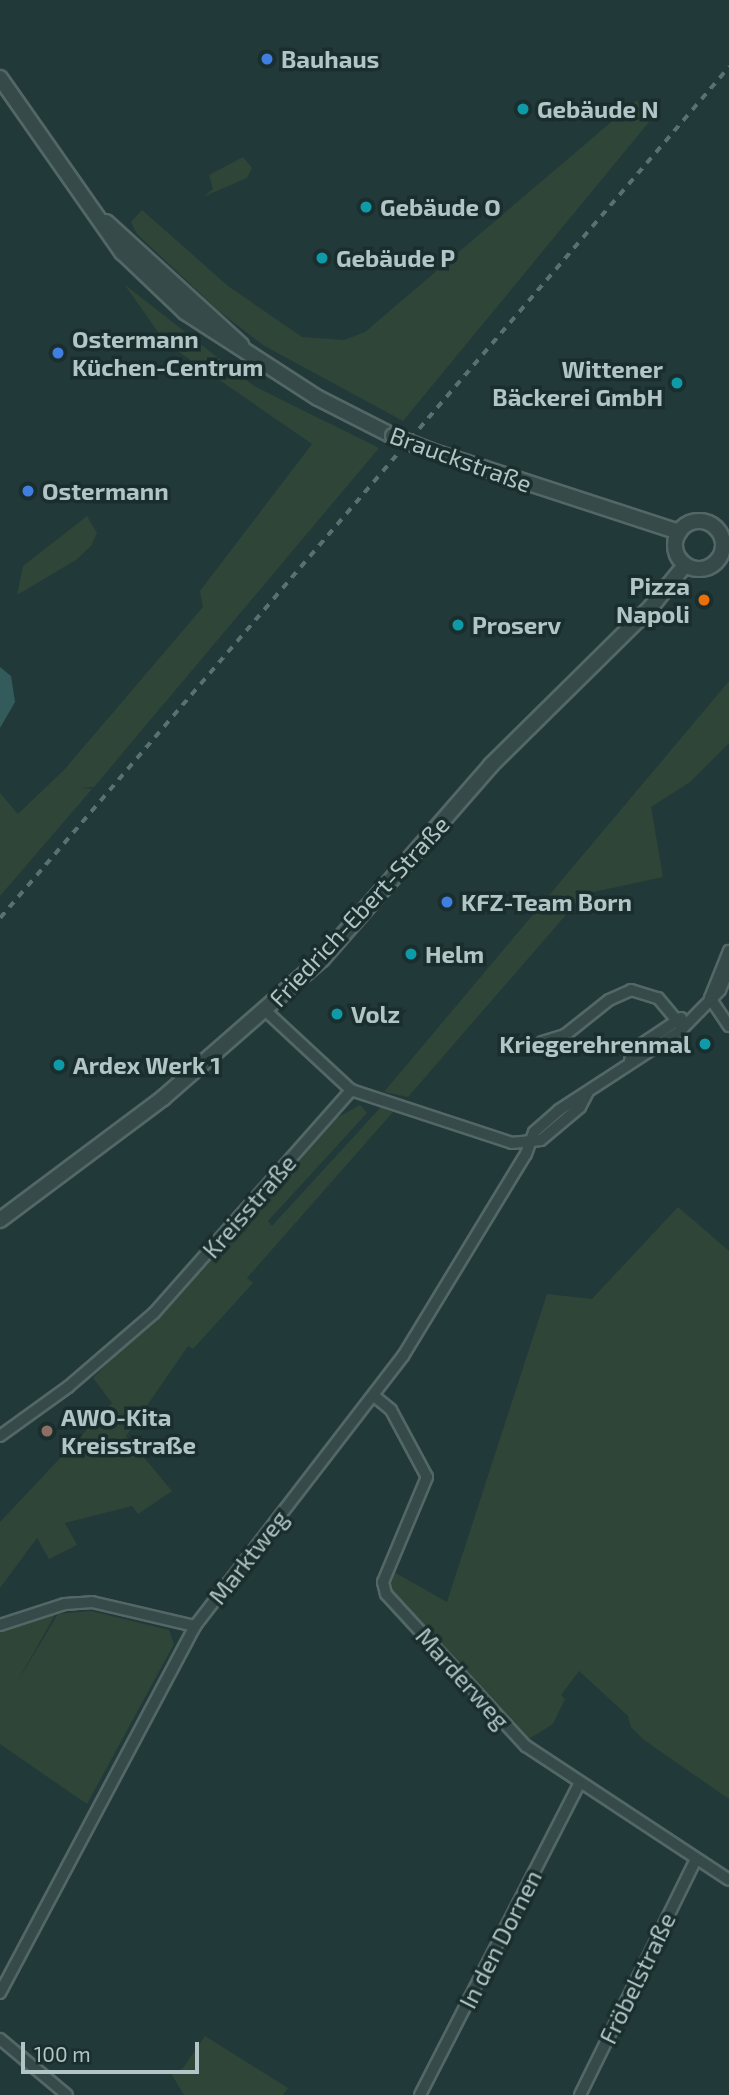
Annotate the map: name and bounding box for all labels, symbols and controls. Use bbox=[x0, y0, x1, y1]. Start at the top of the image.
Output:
place label: Bauhaus bbox=[281, 45, 379, 73]
marker: Bauhaus bbox=[259, 51, 275, 67]
place label: Gebäude N bbox=[537, 95, 659, 123]
marker: Gebäude N bbox=[515, 101, 531, 117]
place label: Gebäude O bbox=[380, 193, 501, 221]
marker: Gebäude O bbox=[358, 199, 374, 215]
place label: Gebäude P bbox=[336, 244, 455, 272]
marker: Gebäude P bbox=[314, 250, 330, 266]
place label: Ostermann Küchen-Centrum bbox=[72, 325, 263, 381]
marker: Ostermann Küchen-Centrum bbox=[50, 345, 66, 361]
place label: Wittener Bäckerei GmbH bbox=[492, 355, 663, 411]
marker: Wittener Bäckerei GmbH bbox=[669, 375, 685, 391]
street label: Brauckstraße bbox=[386, 420, 536, 498]
place label: Ostermann bbox=[42, 477, 169, 505]
marker: Ostermann bbox=[20, 483, 36, 499]
place label: Pizza Napoli bbox=[616, 572, 690, 628]
marker: Pizza Napoli bbox=[696, 592, 712, 608]
place label: Proserv bbox=[472, 611, 561, 639]
marker: Proserv bbox=[450, 617, 466, 633]
street label: Friedrich-Ebert-Straße bbox=[263, 810, 455, 1012]
place label: KFZ-Team Born bbox=[461, 888, 632, 916]
marker: KFZ-Team Born bbox=[439, 894, 455, 910]
place label: Helm bbox=[425, 940, 484, 968]
marker: Helm bbox=[403, 946, 419, 962]
place label: Volz bbox=[351, 1000, 400, 1028]
marker: Volz bbox=[329, 1006, 345, 1022]
place label: Kriegerehrenmal bbox=[499, 1030, 691, 1058]
marker: Kriegerehrenmal bbox=[697, 1036, 713, 1052]
place label: Ardex Werk 1 bbox=[73, 1051, 221, 1079]
marker: Ardex Werk 1 bbox=[51, 1057, 67, 1073]
street label: Kreisstraße bbox=[196, 1148, 302, 1264]
place label: AWO-Kita Kreisstraße bbox=[61, 1403, 196, 1459]
marker: AWO-Kita Kreisstraße bbox=[39, 1423, 55, 1439]
street label: Marktweg bbox=[202, 1504, 294, 1610]
street label: Marderweg bbox=[410, 1622, 516, 1734]
street label: In den Dornen bbox=[453, 1865, 547, 2013]
street label: Fröbelstraße bbox=[593, 1908, 681, 2048]
scale bar bbox=[24, 2028, 203, 2072]
text: 100 m bbox=[34, 2041, 91, 2066]

